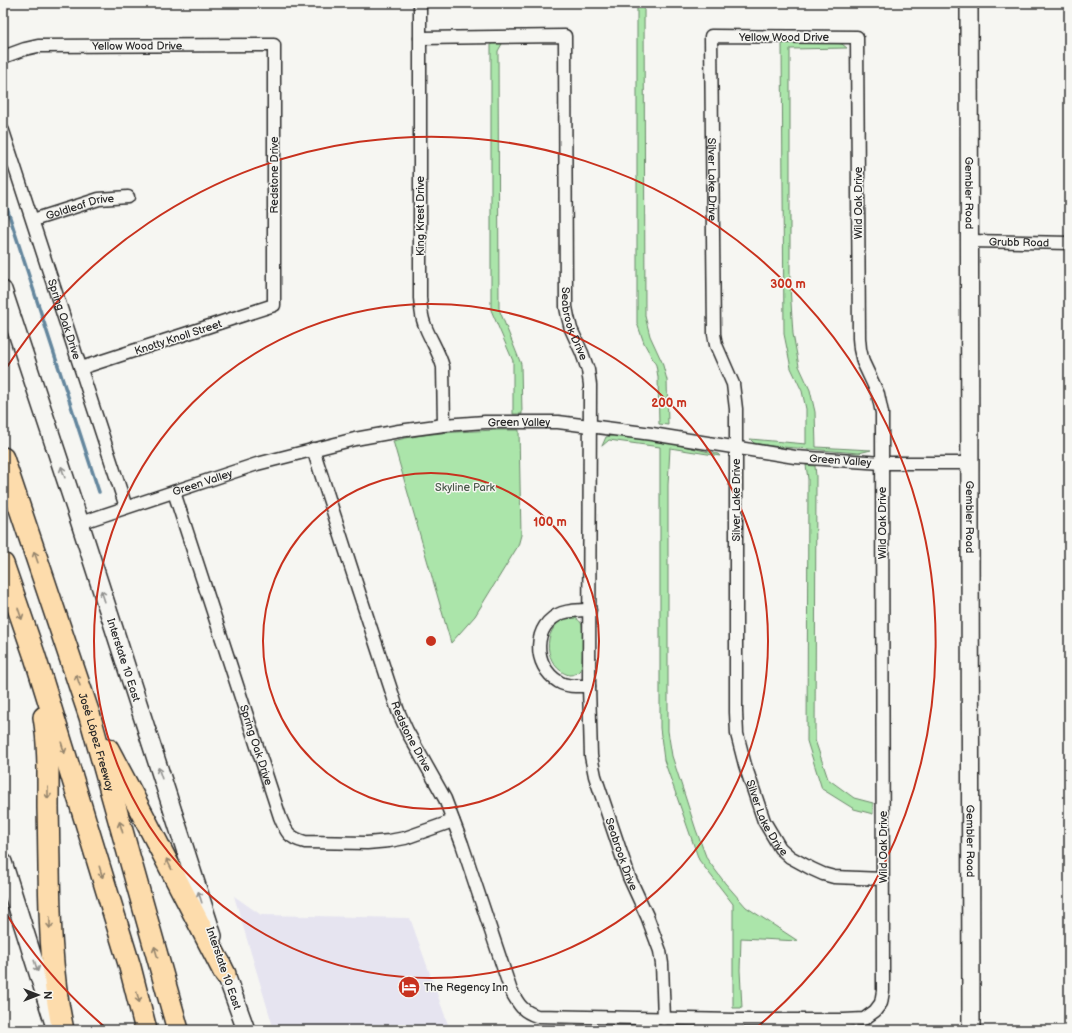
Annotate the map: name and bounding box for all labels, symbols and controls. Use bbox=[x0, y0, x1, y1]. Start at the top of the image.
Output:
street label: Yellow Wood Drive bbox=[738, 31, 829, 44]
street label: Yellow Wood Drive bbox=[91, 39, 183, 53]
street label: Redstone Drive bbox=[268, 136, 281, 213]
street label: Silver Lake Drive bbox=[705, 138, 719, 222]
street label: Gembler Road bbox=[962, 157, 975, 229]
street label: Wild Oak Drive bbox=[852, 166, 865, 239]
street label: King Krest Drive bbox=[414, 175, 427, 256]
street label: Goldleaf Drive bbox=[44, 192, 115, 223]
street label: Grubb Road bbox=[989, 235, 1049, 250]
street label: Spring Oak Drive bbox=[45, 277, 83, 362]
text: 300 m bbox=[770, 277, 806, 292]
street label: Seabrook Drive bbox=[559, 287, 590, 362]
street label: Knotty Knoll Street bbox=[133, 317, 224, 358]
text: 200 m bbox=[651, 396, 687, 411]
street label: Green Valley bbox=[488, 416, 550, 429]
street label: Green Valley bbox=[809, 452, 872, 469]
street label: Silver Lake Drive bbox=[730, 458, 743, 542]
one-way arrow bbox=[59, 466, 66, 479]
street label: Green Valley bbox=[171, 467, 234, 499]
park label: Skyline Park bbox=[435, 481, 496, 494]
street label: Gembler Road bbox=[963, 481, 976, 553]
street label: Wild Oak Drive bbox=[876, 486, 889, 559]
text: 100 m bbox=[533, 515, 567, 530]
one-way arrow bbox=[32, 551, 39, 564]
one-way arrow bbox=[99, 590, 107, 602]
one-way arrow bbox=[17, 607, 24, 620]
street label: Interstate 10 East bbox=[104, 617, 143, 704]
centre of rings bbox=[424, 634, 438, 648]
one-way arrow bbox=[74, 674, 81, 687]
street label: José López Freeway bbox=[75, 691, 117, 793]
street label: Redstone Drive bbox=[388, 700, 435, 774]
street label: Spring Oak Drive bbox=[237, 703, 275, 787]
one-way arrow bbox=[60, 741, 67, 754]
one-way arrow bbox=[156, 767, 164, 779]
street label: Silver Lake Drive bbox=[743, 778, 791, 859]
one-way arrow bbox=[44, 786, 52, 799]
street label: Gembler Road bbox=[964, 805, 977, 877]
street label: Wild Oak Drive bbox=[877, 810, 890, 883]
street label: Seabrook Drive bbox=[603, 816, 640, 893]
one-way arrow bbox=[117, 820, 124, 833]
one-way arrow bbox=[165, 859, 172, 871]
one-way arrow bbox=[98, 865, 105, 878]
one-way arrow bbox=[196, 890, 203, 903]
one-way arrow bbox=[46, 916, 54, 929]
street label: Interstate 10 East bbox=[203, 925, 244, 1012]
one-way arrow bbox=[152, 946, 159, 959]
one-way arrow bbox=[33, 960, 40, 973]
hotel icon: The Regency Inn bbox=[396, 974, 422, 1000]
north arrow bbox=[18, 975, 58, 1015]
place label: The Regency Inn bbox=[424, 981, 508, 994]
one-way arrow bbox=[135, 990, 142, 1003]
text: N bbox=[41, 991, 54, 999]

